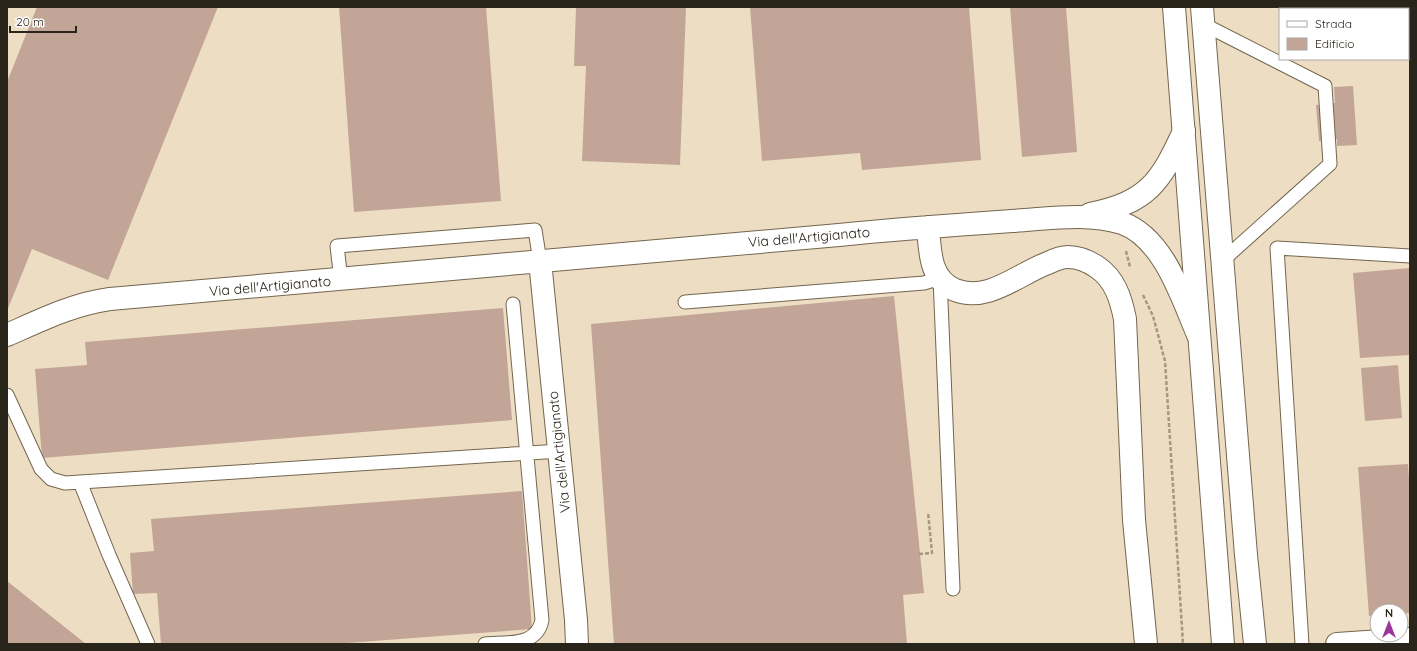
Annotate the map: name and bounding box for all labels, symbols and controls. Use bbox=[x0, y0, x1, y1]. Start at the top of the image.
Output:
scale bar bbox=[10, 8, 76, 34]
legend bbox=[1279, 8, 1409, 60]
text: 20 m bbox=[16, 14, 44, 29]
text: Strada bbox=[1315, 16, 1352, 31]
text: Edificio bbox=[1315, 36, 1355, 51]
street label: Via dell'Artigianato bbox=[747, 223, 871, 251]
street label: Via dell'Artigianato bbox=[208, 272, 332, 300]
street label: Via dell'Artigianato bbox=[544, 390, 574, 514]
north arrow bbox=[1369, 603, 1409, 643]
text: N bbox=[1385, 606, 1393, 620]

